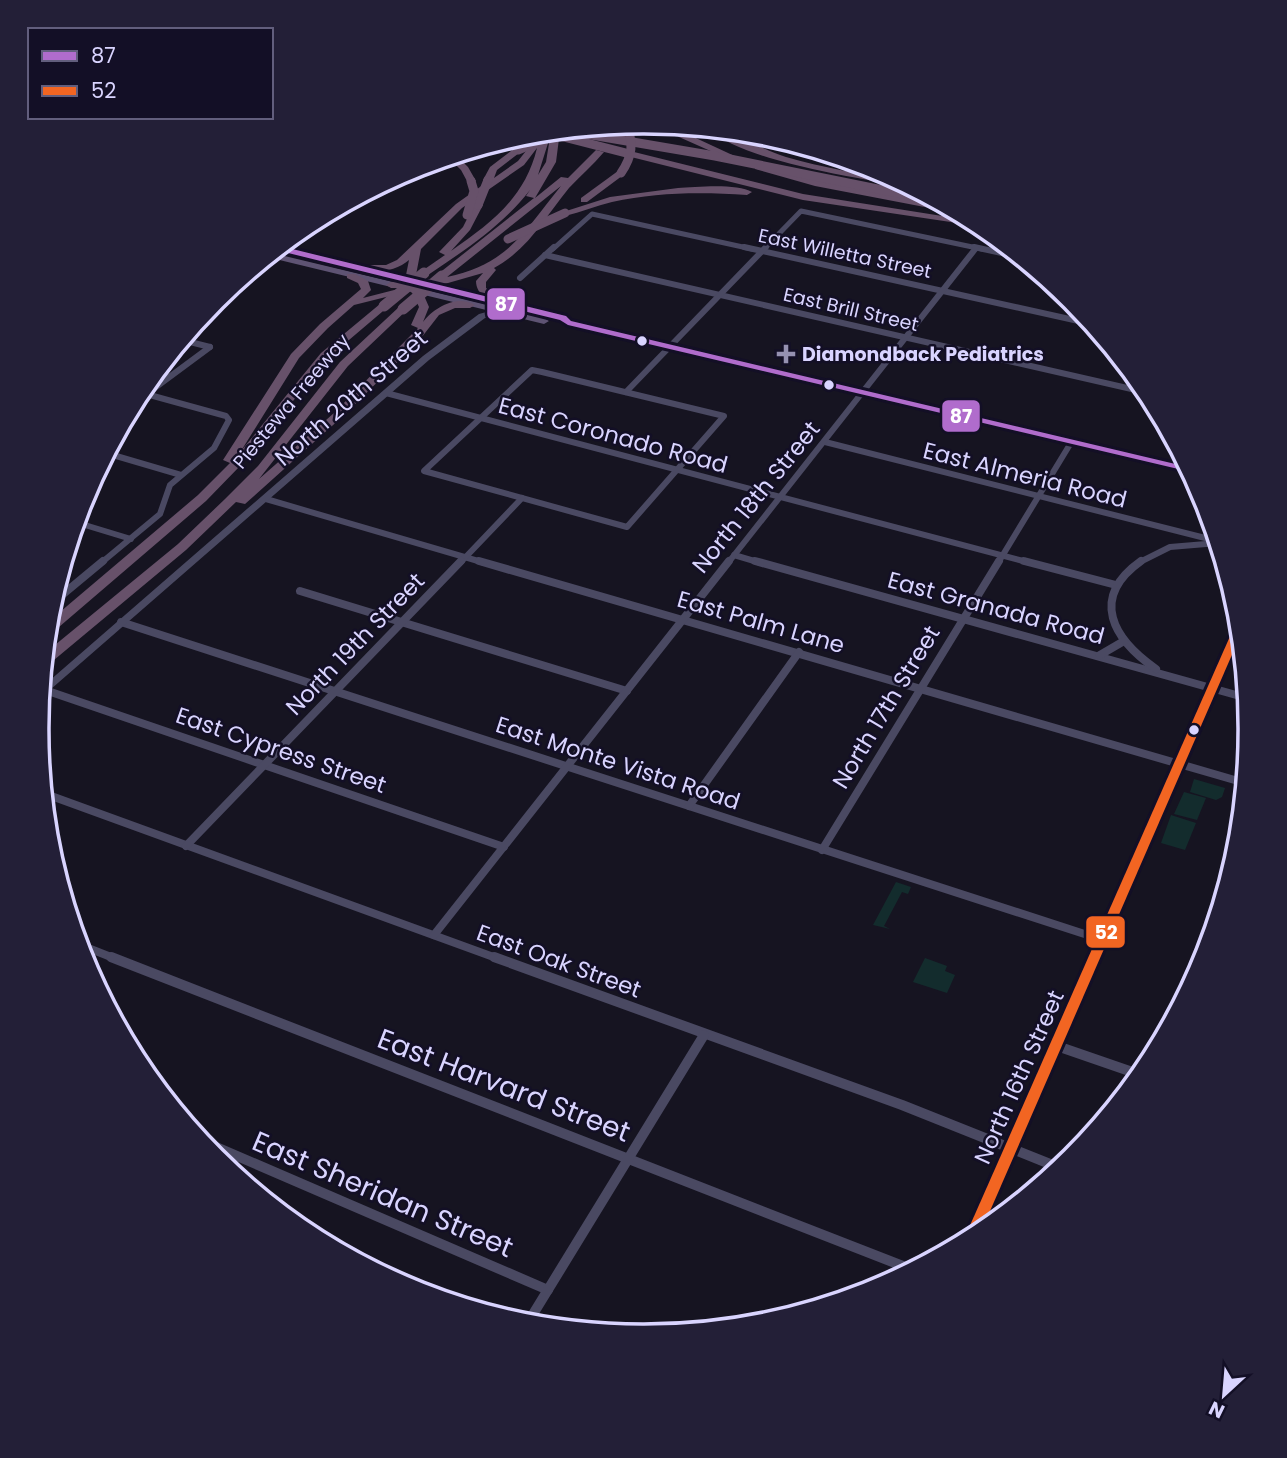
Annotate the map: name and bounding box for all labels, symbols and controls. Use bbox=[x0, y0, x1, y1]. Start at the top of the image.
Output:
legend bbox=[28, 28, 273, 119]
text: 87 bbox=[91, 41, 116, 70]
text: 52 bbox=[91, 76, 116, 105]
street label: East Willetta Street bbox=[756, 222, 934, 285]
street label: East Brill Street bbox=[781, 281, 921, 338]
line badge: 87 bbox=[486, 287, 526, 321]
text: 87 bbox=[495, 291, 517, 318]
street label: North 20th Street bbox=[268, 323, 434, 473]
street label: Piestewa Freeway bbox=[227, 328, 356, 475]
unlabelled marker bbox=[635, 334, 649, 348]
place label: Diamondback Pediatrics bbox=[802, 341, 1044, 368]
marker: Diamondback Pediatrics bbox=[776, 344, 796, 364]
unlabelled marker bbox=[822, 378, 836, 392]
street label: East Coronado Road bbox=[495, 389, 731, 481]
line badge: 87 bbox=[941, 399, 981, 433]
text: 87 bbox=[950, 403, 972, 430]
street label: North 18th Street bbox=[685, 414, 827, 580]
street label: East Almeria Road bbox=[920, 434, 1130, 516]
street label: East Granada Road bbox=[884, 564, 1108, 652]
street label: North 19th Street bbox=[278, 566, 432, 722]
street label: East Palm Lane bbox=[674, 583, 848, 661]
street label: North 17th Street bbox=[825, 619, 947, 795]
street label: East Cypress Street bbox=[172, 699, 390, 801]
street label: East Monte Vista Road bbox=[492, 708, 744, 818]
unlabelled marker bbox=[1187, 723, 1201, 737]
line badge: 52 bbox=[1085, 915, 1126, 949]
street label: East Oak Street bbox=[472, 916, 646, 1006]
text: 52 bbox=[1094, 919, 1118, 946]
street label: North 16th Street bbox=[966, 985, 1072, 1169]
street label: East Harvard Street bbox=[372, 1019, 636, 1152]
street label: East Sheridan Street bbox=[246, 1122, 519, 1267]
north arrow bbox=[1189, 1360, 1259, 1430]
text: N bbox=[1204, 1395, 1229, 1425]

